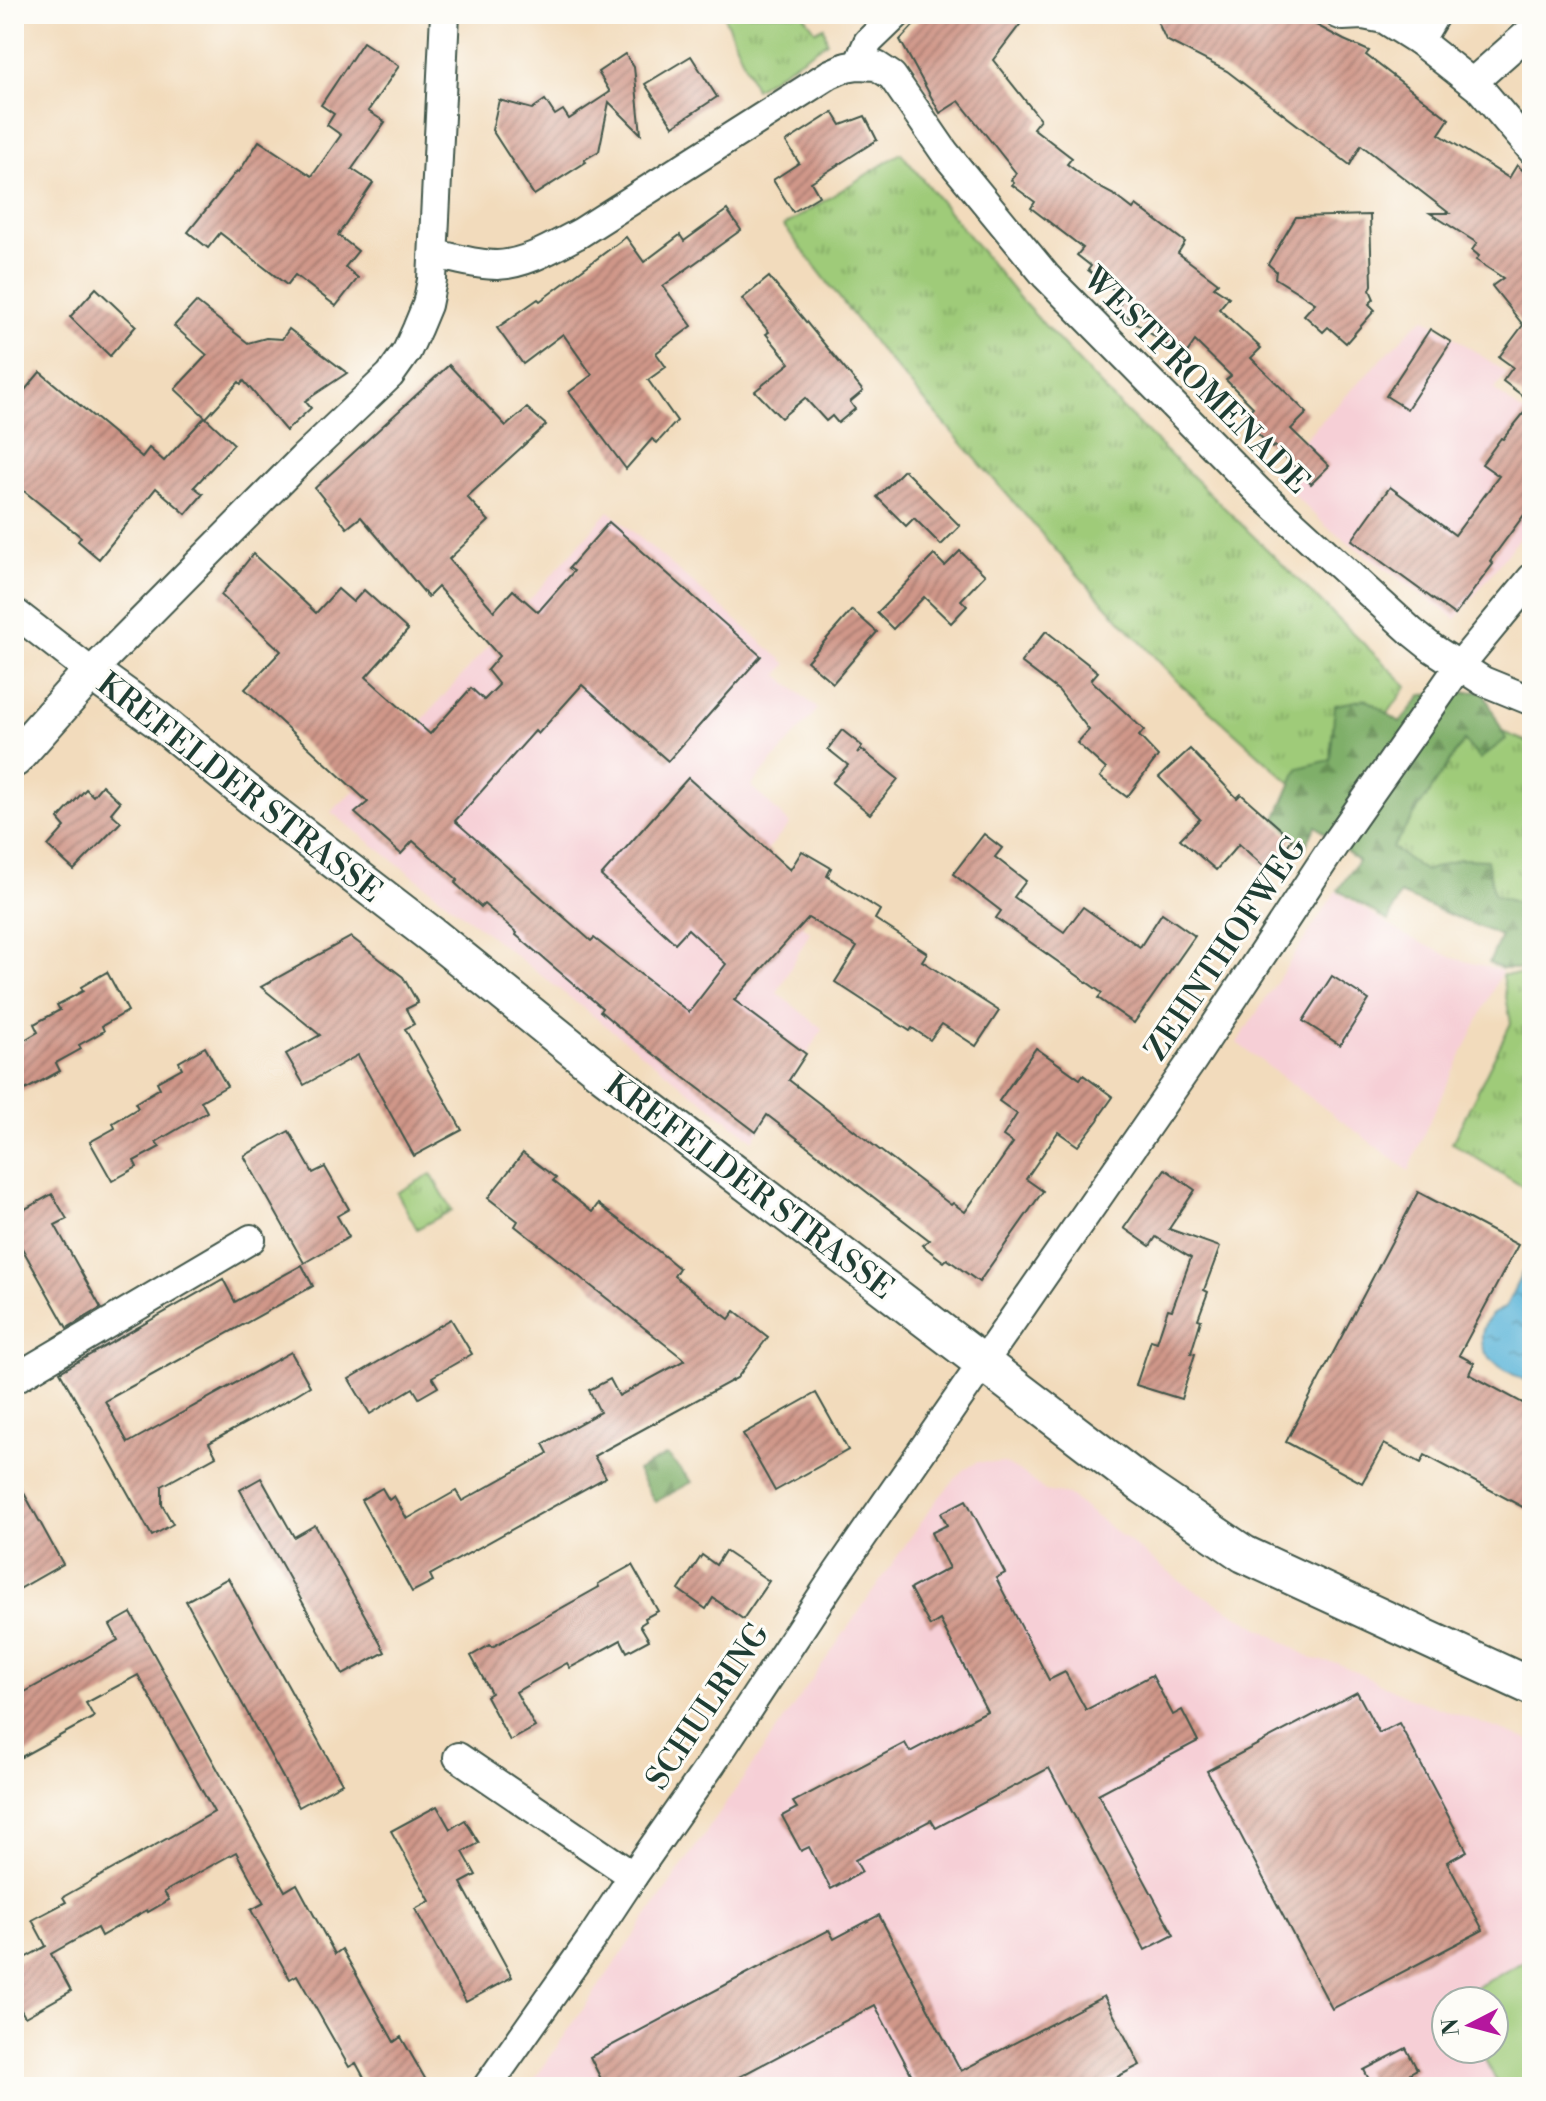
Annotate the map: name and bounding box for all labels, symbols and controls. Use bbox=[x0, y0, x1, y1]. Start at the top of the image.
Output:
street label: WESTPROMENADE bbox=[1074, 258, 1318, 502]
street label: KREFELDER STRASSE bbox=[89, 664, 390, 912]
street label: ZEHNTHOFWEG bbox=[1136, 829, 1316, 1068]
street label: KREFELDER STRASSE bbox=[597, 1065, 902, 1308]
street label: SCHULRING bbox=[637, 1615, 778, 1797]
north arrow bbox=[1430, 1985, 1510, 2065]
text: N bbox=[1437, 2016, 1466, 2037]

